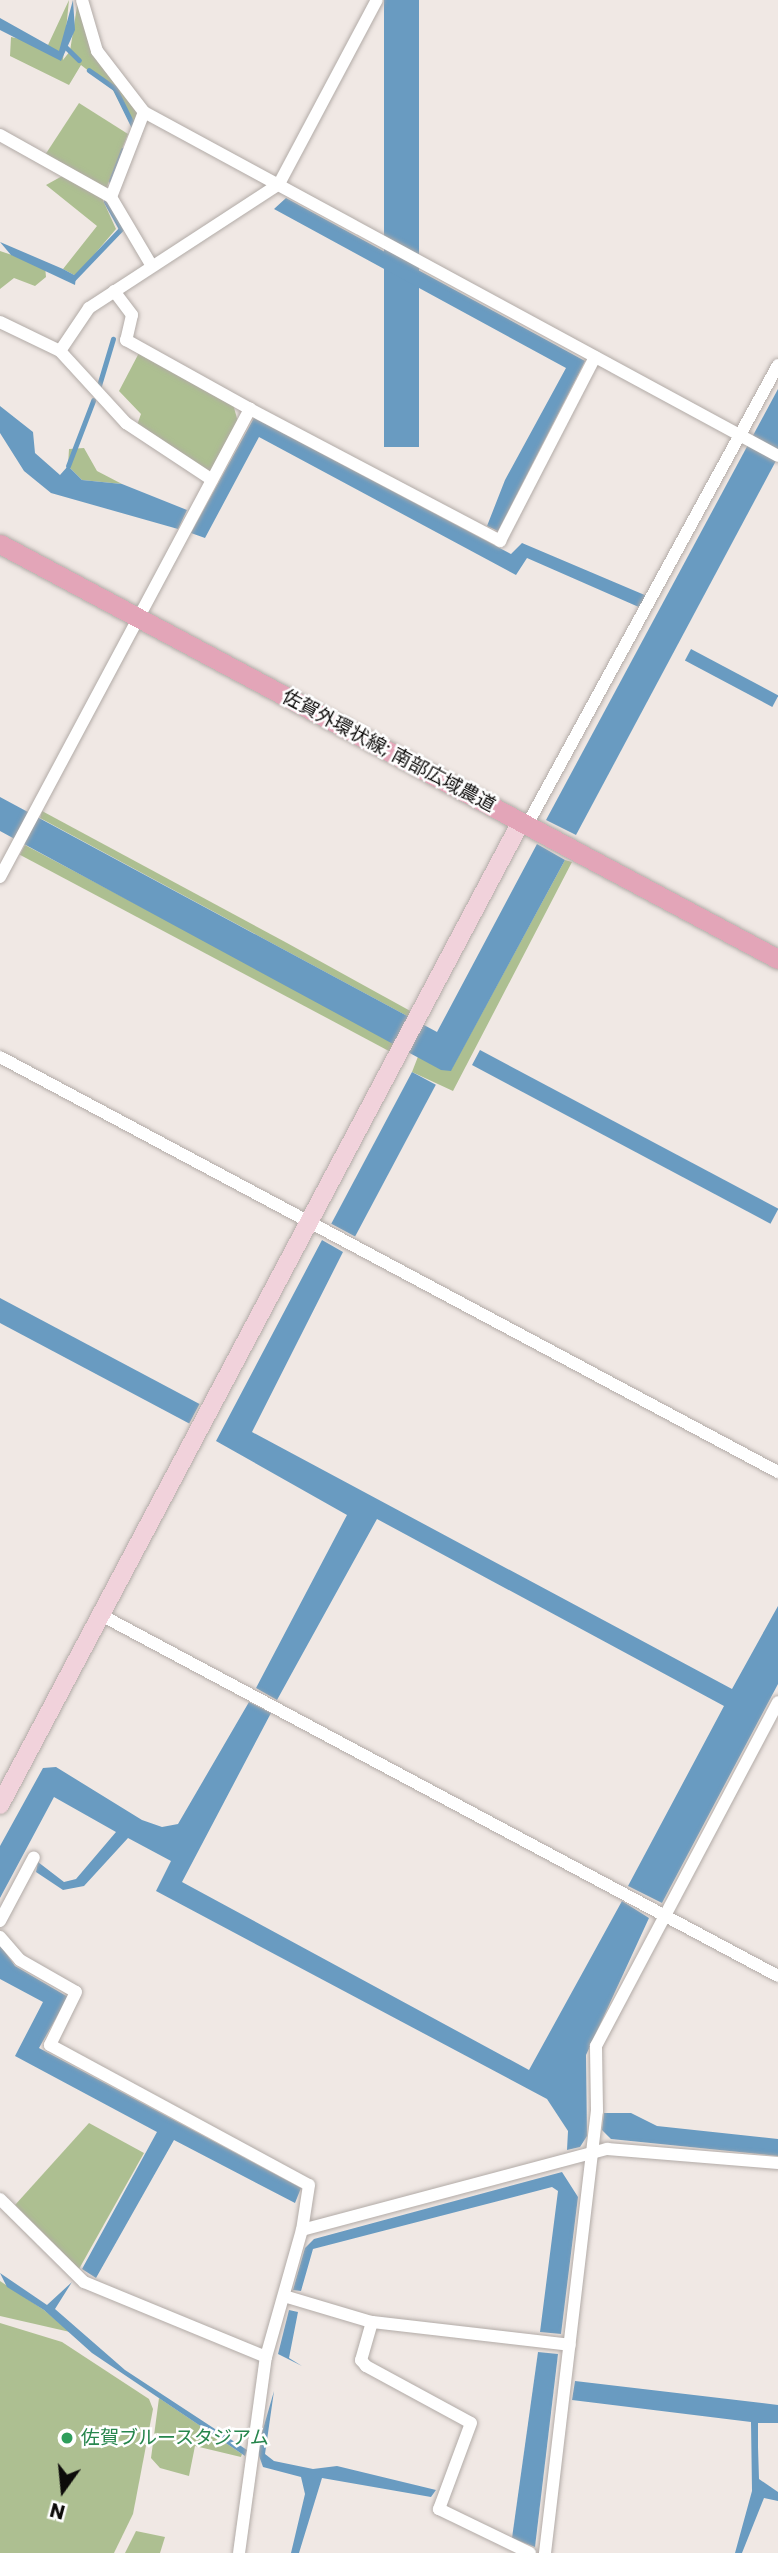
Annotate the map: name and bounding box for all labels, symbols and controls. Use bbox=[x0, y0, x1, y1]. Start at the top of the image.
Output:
street label: 佐賀外環状線; 南部広域農道 bbox=[279, 685, 499, 817]
place label: 佐賀ブルースタジアム bbox=[81, 2427, 271, 2449]
marker: 佐賀ブルースタジアム bbox=[59, 2430, 75, 2446]
north arrow bbox=[28, 2455, 98, 2525]
text: N bbox=[47, 2496, 68, 2526]

